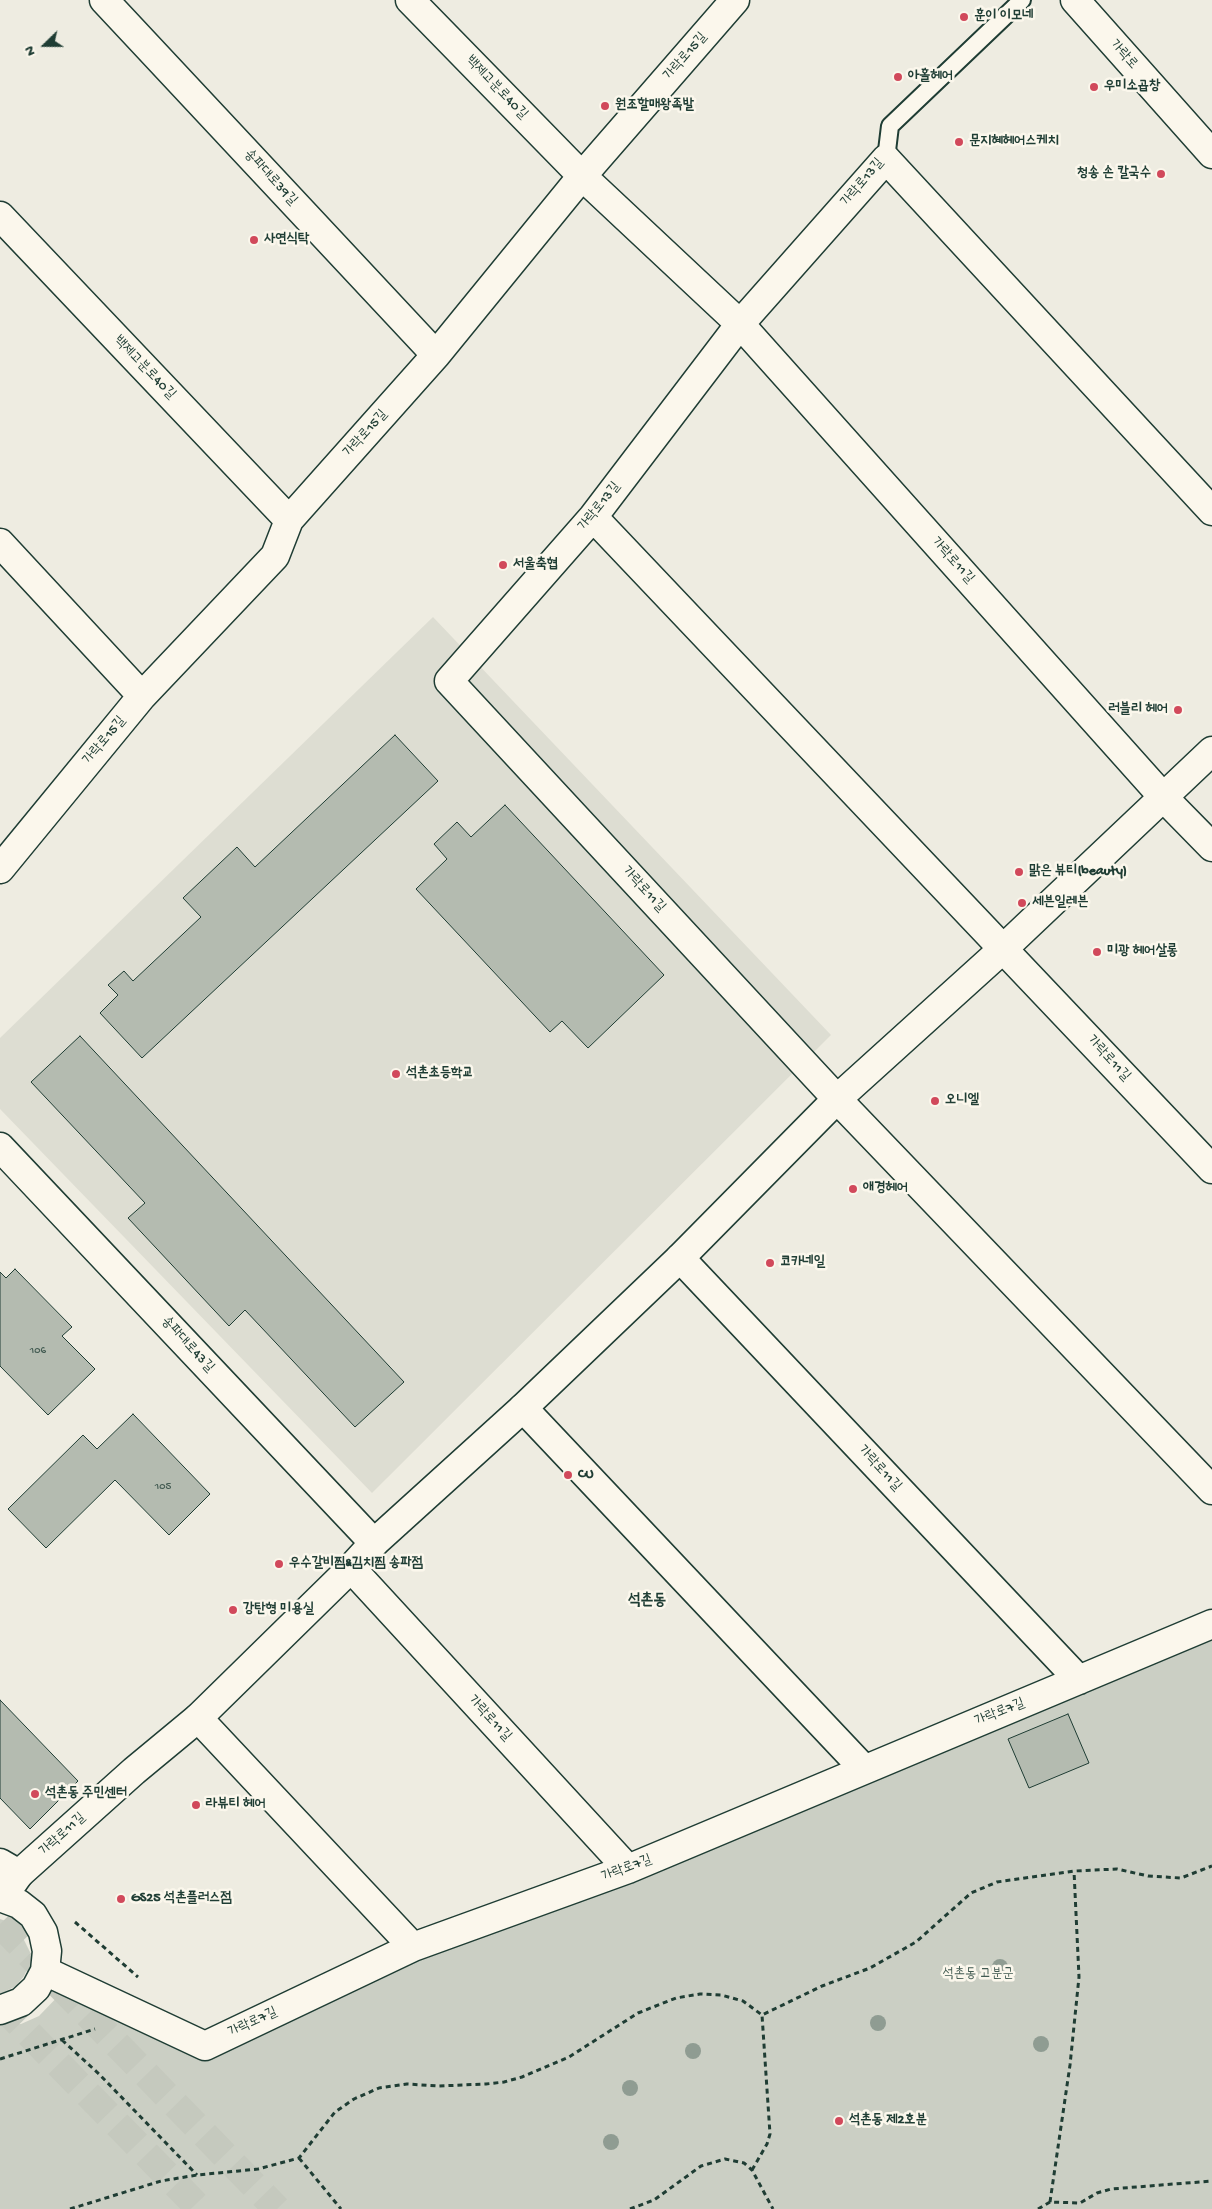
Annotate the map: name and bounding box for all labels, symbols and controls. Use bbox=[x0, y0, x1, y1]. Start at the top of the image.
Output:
place label: 훈이 이모네 bbox=[974, 9, 1034, 25]
marker: 훈이 이모네 bbox=[958, 11, 970, 23]
north arrow bbox=[20, 20, 70, 70]
street label: 가락로15길 bbox=[661, 30, 711, 84]
street label: 가락로 bbox=[1105, 37, 1141, 73]
text: N bbox=[21, 43, 40, 58]
street label: 백제고분로40길 bbox=[461, 53, 531, 123]
place label: 아홀헤어 bbox=[908, 69, 953, 85]
marker: 아홀헤어 bbox=[892, 71, 904, 83]
place label: 우미소곱창 bbox=[1104, 79, 1160, 95]
marker: 우미소곱창 bbox=[1088, 81, 1100, 93]
place label: 원조할매왕족발 bbox=[615, 98, 694, 114]
marker: 원조할매왕족발 bbox=[599, 100, 611, 112]
place label: 문지혜헤어스케치 bbox=[969, 134, 1059, 150]
marker: 문지혜헤어스케치 bbox=[953, 136, 965, 148]
street label: 송파대로39길 bbox=[240, 146, 300, 210]
street label: 가락로13길 bbox=[838, 155, 888, 211]
place label: 청송 손 칼국수 bbox=[1077, 166, 1151, 182]
marker: 청송 손 칼국수 bbox=[1155, 168, 1167, 180]
place label: 사연식탁 bbox=[264, 232, 309, 248]
marker: 사연식탁 bbox=[248, 234, 260, 246]
street label: 백제고분로40길 bbox=[109, 333, 179, 403]
street label: 가락로15길 bbox=[340, 407, 392, 461]
street label: 가락로13길 bbox=[575, 479, 625, 535]
street label: 가락로11길 bbox=[927, 534, 977, 588]
place label: 서울축협 bbox=[513, 557, 558, 573]
marker: 서울축협 bbox=[497, 559, 509, 571]
place label: 러블리 헤어 bbox=[1108, 702, 1168, 718]
marker: 러블리 헤어 bbox=[1172, 704, 1184, 716]
street label: 가락로15길 bbox=[80, 713, 130, 769]
street label: 가락로11길 bbox=[618, 864, 668, 916]
place label: 맑은 뷰티(beauty) bbox=[1029, 864, 1127, 880]
marker: 맑은 뷰티(beauty) bbox=[1013, 866, 1025, 878]
place label: 세븐일레븐 bbox=[1032, 895, 1088, 911]
marker: 세븐일레븐 bbox=[1016, 897, 1028, 909]
place label: 미광 헤어살롱 bbox=[1107, 944, 1178, 960]
marker: 미광 헤어살롱 bbox=[1091, 946, 1103, 958]
street label: 가락로11길 bbox=[1083, 1033, 1133, 1085]
place label: 석촌초등학교 bbox=[406, 1066, 474, 1082]
marker: 석촌초등학교 bbox=[390, 1068, 402, 1080]
place label: 오니엘 bbox=[945, 1093, 979, 1109]
marker: 오니엘 bbox=[929, 1095, 941, 1107]
place label: 애경헤어 bbox=[863, 1181, 908, 1197]
marker: 애경헤어 bbox=[847, 1183, 859, 1195]
place label: 코카네일 bbox=[780, 1255, 825, 1271]
marker: 코카네일 bbox=[764, 1257, 776, 1269]
street label: 송파대로43길 bbox=[157, 1314, 217, 1376]
house number: 106 bbox=[30, 1344, 46, 1358]
street label: 가락로11길 bbox=[854, 1443, 904, 1495]
place label: CU bbox=[578, 1467, 594, 1483]
marker: CU bbox=[562, 1469, 574, 1481]
house number: 105 bbox=[155, 1480, 171, 1494]
place label: 우수갈비찜&김치찜 송파점 bbox=[289, 1556, 423, 1572]
marker: 우수갈비찜&김치찜 송파점 bbox=[273, 1558, 285, 1570]
district label: 석촌동 bbox=[628, 1592, 666, 1612]
place label: 강탄형 미용실 bbox=[243, 1602, 314, 1618]
marker: 강탄형 미용실 bbox=[227, 1604, 239, 1616]
street label: 가락로11길 bbox=[464, 1693, 514, 1745]
street label: 가락로7길 bbox=[973, 1695, 1027, 1731]
place label: 석촌동 주민센터 bbox=[45, 1786, 127, 1802]
marker: 석촌동 주민센터 bbox=[29, 1788, 41, 1800]
place label: 라뷰티 헤어 bbox=[206, 1797, 266, 1813]
marker: 라뷰티 헤어 bbox=[190, 1799, 202, 1811]
street label: 가락로11길 bbox=[36, 1810, 90, 1860]
street label: 가락로7길 bbox=[600, 1852, 654, 1886]
place label: GS25 석촌플러스점 bbox=[131, 1891, 231, 1907]
marker: GS25 석촌플러스점 bbox=[115, 1893, 127, 1905]
park label: 석촌동 고분군 bbox=[943, 1967, 1013, 1983]
street label: 가락로7길 bbox=[226, 2004, 280, 2042]
place label: 석촌동 제2호분 bbox=[849, 2113, 927, 2129]
marker: 석촌동 제2호분 bbox=[833, 2115, 845, 2127]

